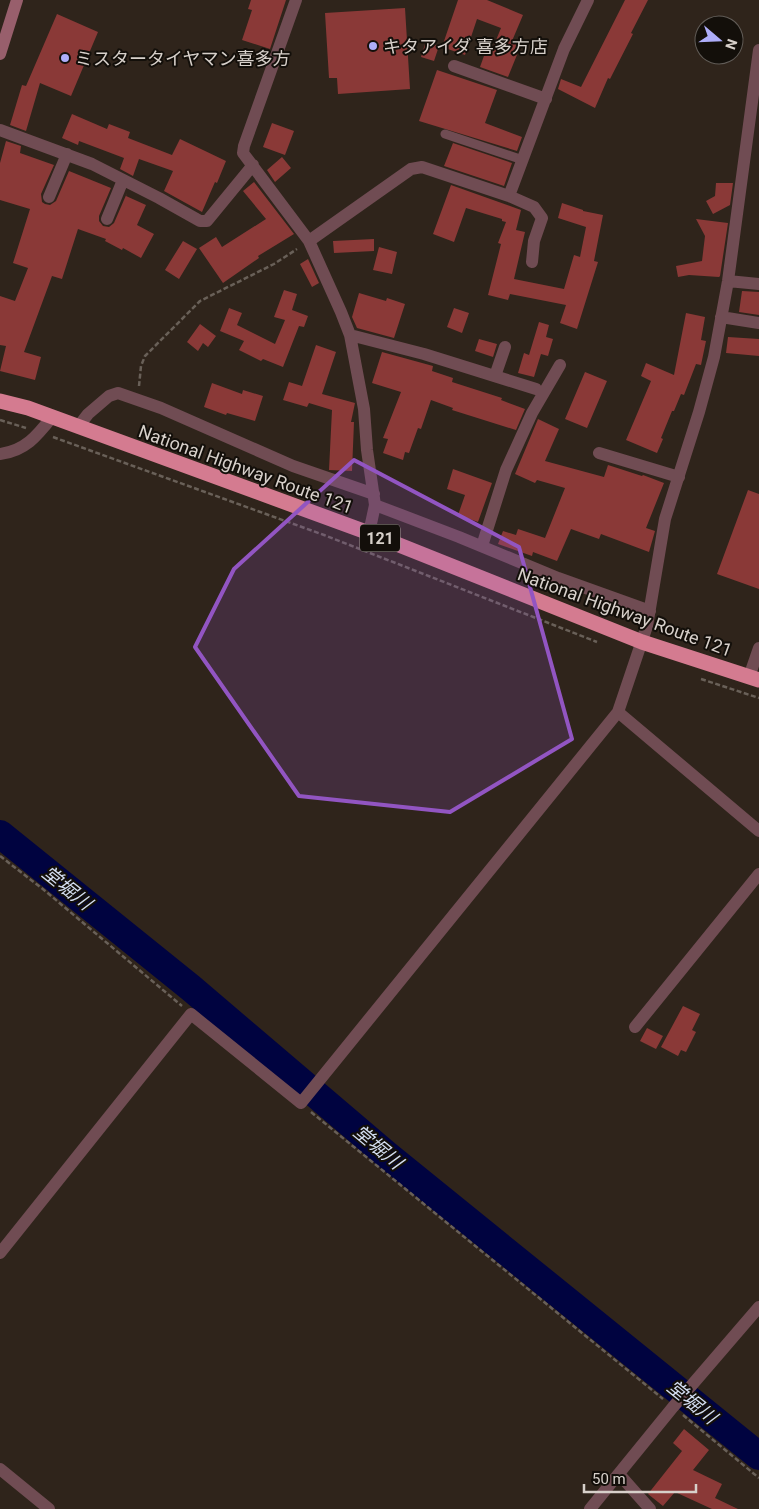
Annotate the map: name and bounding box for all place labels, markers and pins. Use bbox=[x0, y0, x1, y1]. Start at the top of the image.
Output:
place label: キタアイダ 喜多方店 bbox=[383, 36, 548, 57]
marker: キタアイダ 喜多方店 bbox=[367, 40, 379, 52]
place label: ミスタータイヤマン喜多方 bbox=[75, 48, 290, 69]
marker: ミスタータイヤマン喜多方 bbox=[59, 52, 71, 64]

